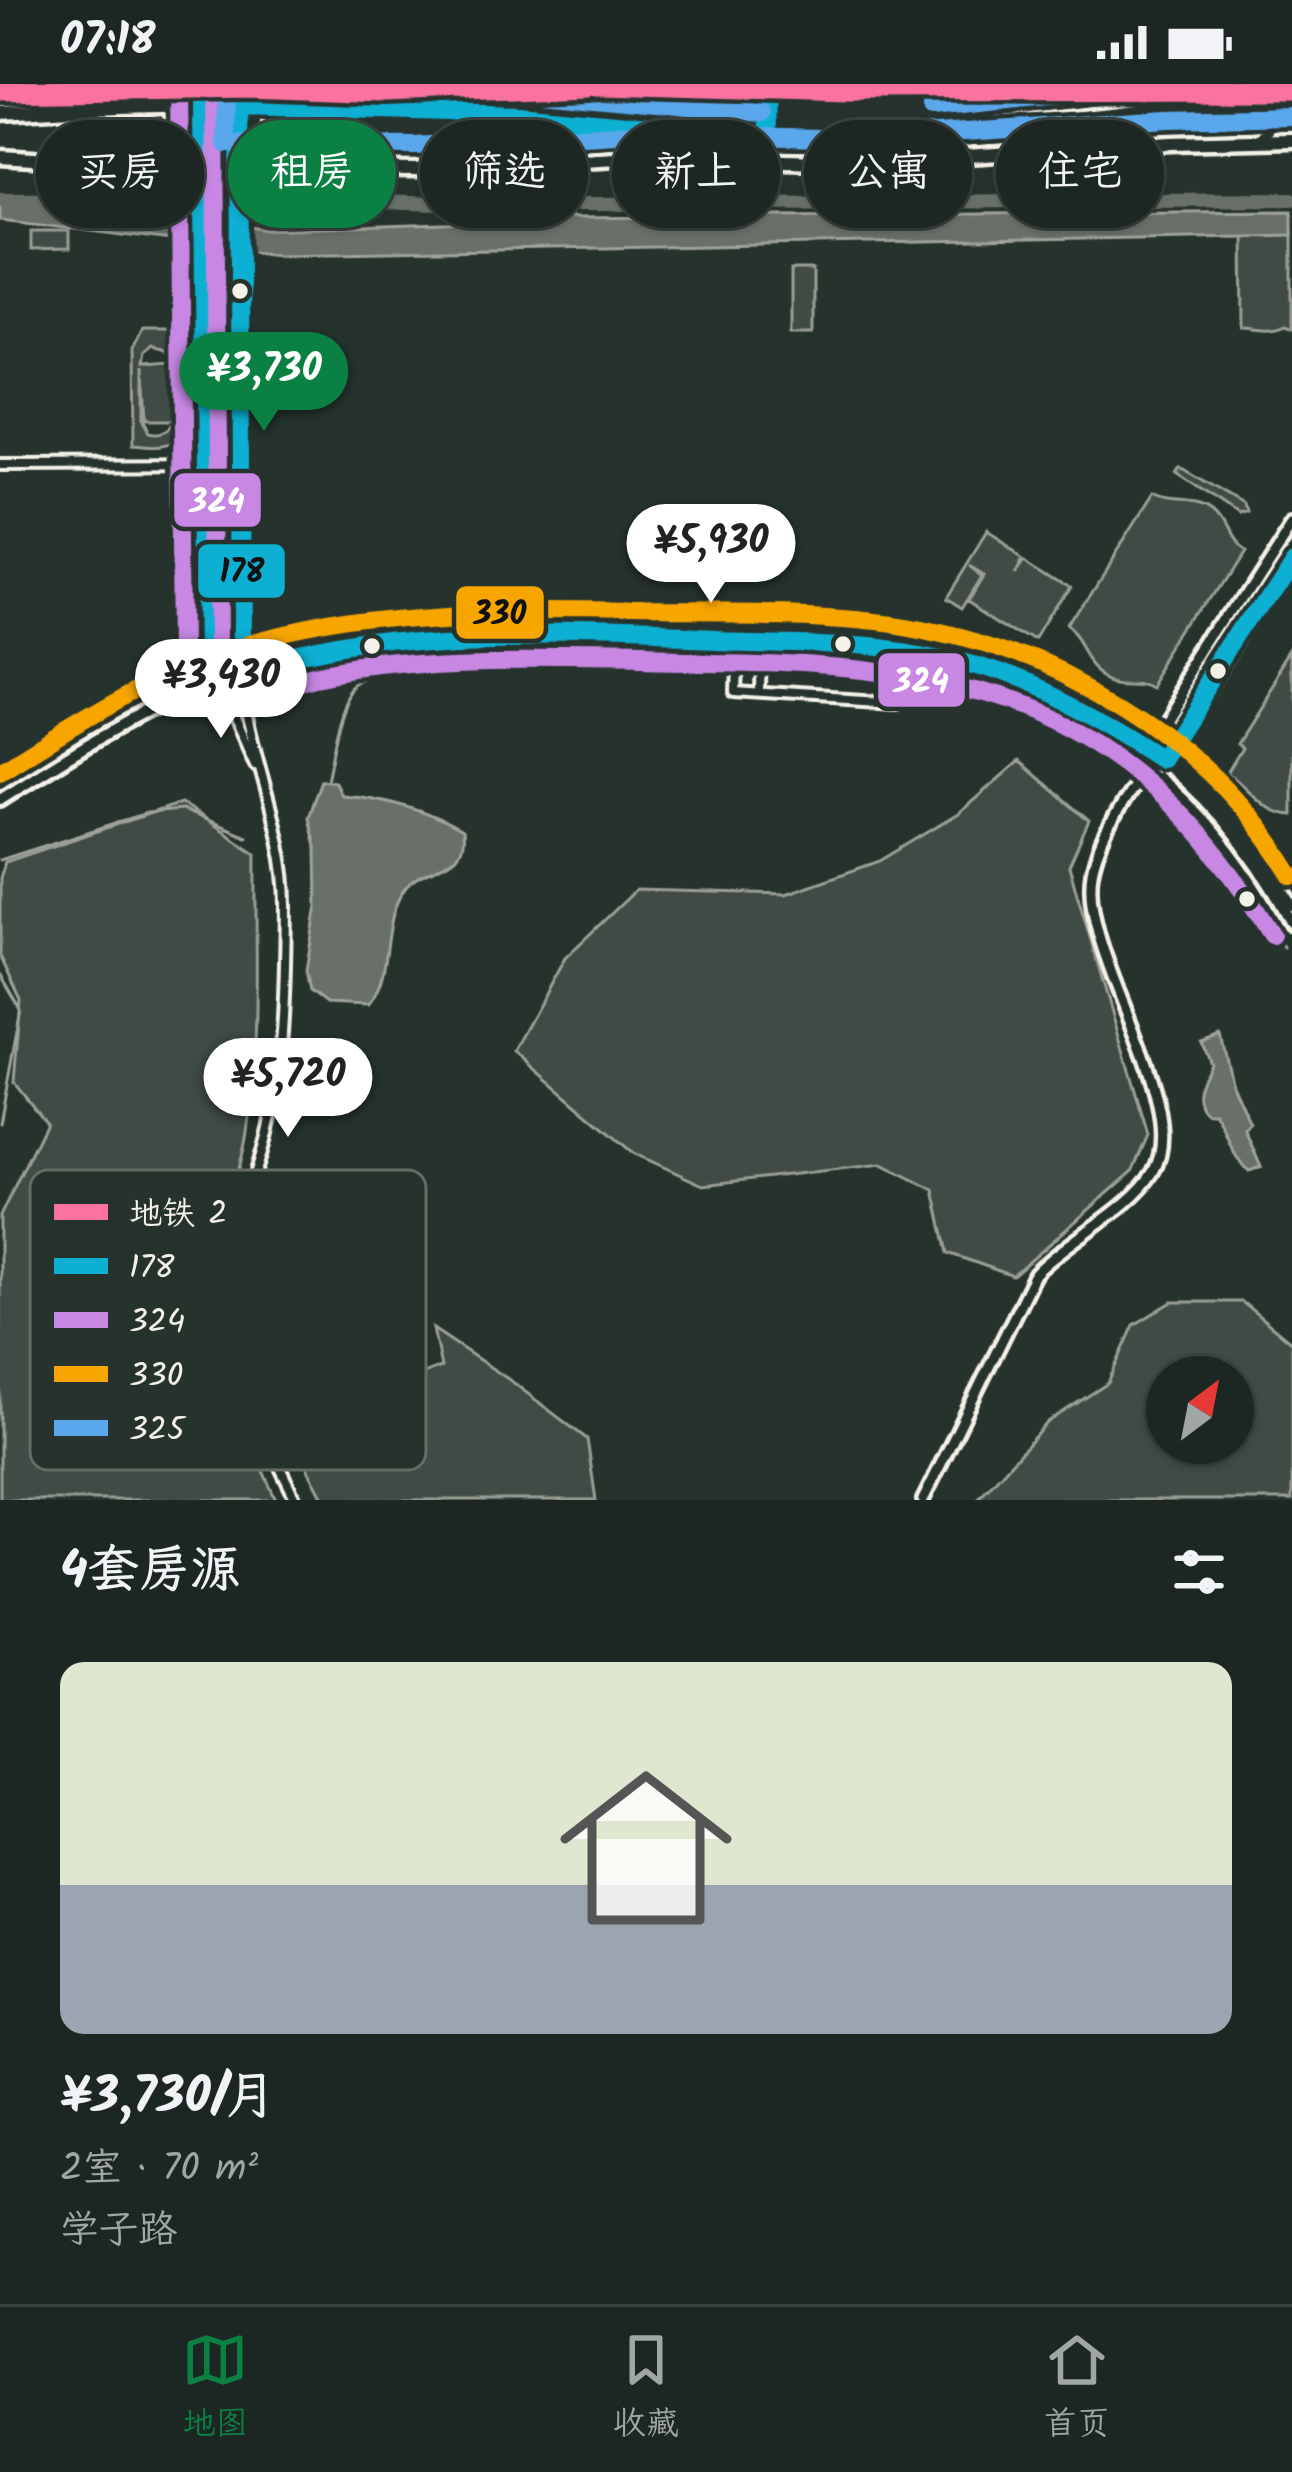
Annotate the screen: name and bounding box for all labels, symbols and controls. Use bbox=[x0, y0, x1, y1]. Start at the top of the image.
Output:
text: 07:18 bbox=[60, 6, 156, 78]
chip: 买房 bbox=[36, 120, 204, 228]
chip: 租房 bbox=[228, 120, 396, 228]
chip: 筛选 bbox=[420, 120, 588, 228]
chip: 新上 bbox=[612, 120, 780, 228]
chip: 公寓 bbox=[804, 120, 972, 228]
chip: 住宅 bbox=[996, 120, 1164, 228]
unlabelled marker bbox=[229, 280, 251, 302]
pin: ¥3,730 bbox=[166, 332, 362, 434]
text: ¥3,730 bbox=[206, 340, 322, 402]
line badge: 324 bbox=[172, 471, 263, 529]
text: 324 bbox=[188, 477, 245, 530]
pin: ¥5,930 bbox=[613, 504, 809, 606]
text: ¥5,930 bbox=[653, 512, 769, 574]
line badge: 178 bbox=[196, 542, 287, 600]
text: 178 bbox=[219, 547, 265, 600]
line badge: 330 bbox=[454, 584, 546, 641]
text: 330 bbox=[472, 589, 528, 642]
unlabelled marker bbox=[832, 633, 854, 655]
unlabelled marker bbox=[361, 635, 383, 657]
pin: ¥3,430 bbox=[123, 639, 319, 741]
text: ¥3,430 bbox=[162, 647, 280, 709]
line badge: 324 bbox=[876, 651, 967, 709]
text: 324 bbox=[892, 657, 949, 710]
unlabelled marker bbox=[1207, 660, 1229, 682]
unlabelled marker bbox=[1236, 888, 1258, 910]
pin: ¥5,720 bbox=[190, 1038, 386, 1140]
text: ¥5,720 bbox=[230, 1046, 346, 1108]
legend bbox=[30, 1170, 426, 1470]
text: 地铁 2 bbox=[129, 1189, 227, 1242]
text: 178 bbox=[129, 1243, 175, 1296]
text: 324 bbox=[129, 1297, 185, 1350]
text: 330 bbox=[129, 1351, 183, 1404]
north arrow bbox=[1146, 1356, 1254, 1464]
map controls bbox=[1146, 1356, 1254, 1464]
text: 325 bbox=[129, 1405, 187, 1458]
text: 4套房源 bbox=[60, 1532, 241, 1613]
icon: filters bbox=[1166, 1539, 1232, 1605]
icon: home bbox=[538, 1740, 754, 1956]
text: ¥3,730/月 bbox=[60, 2058, 276, 2139]
text: 2室 · 70 m² bbox=[60, 2139, 258, 2201]
text: 学子路 bbox=[60, 2201, 177, 2263]
tab: 地图 bbox=[182, 2327, 248, 2452]
tab: 收藏 bbox=[613, 2327, 679, 2452]
tab: 首页 bbox=[1044, 2327, 1110, 2452]

